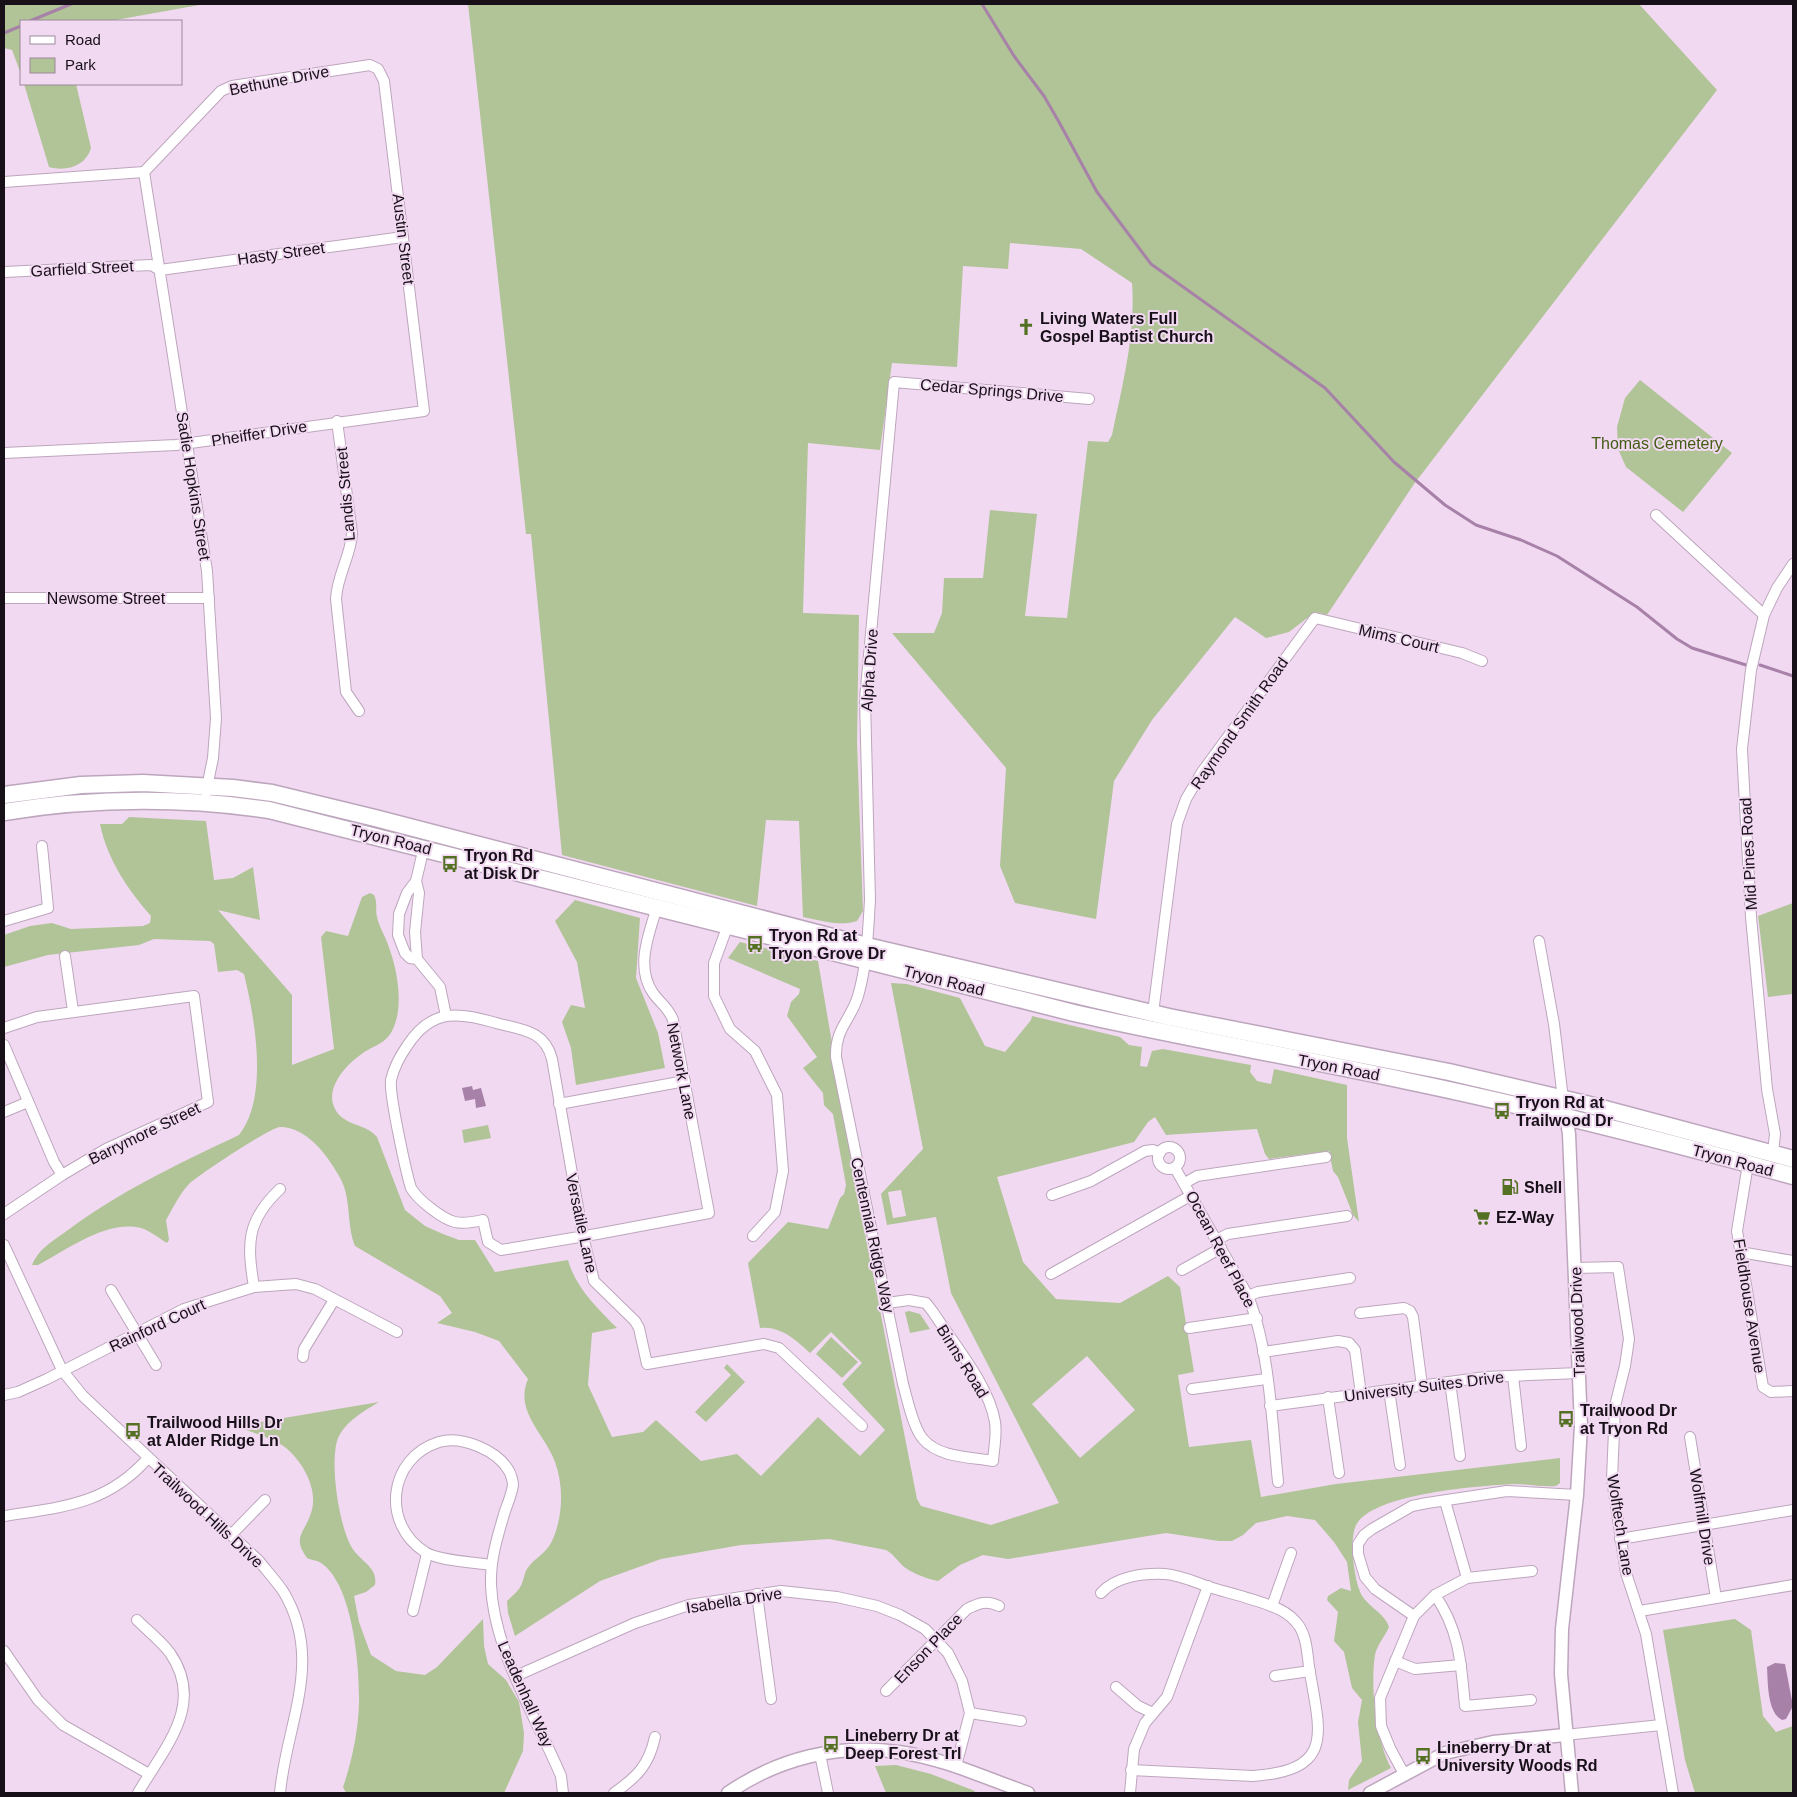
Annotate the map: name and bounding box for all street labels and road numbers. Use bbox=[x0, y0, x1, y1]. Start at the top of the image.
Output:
street label: Bethune Drive bbox=[228, 62, 331, 99]
street label: Austin Street bbox=[389, 193, 418, 286]
street label: Hasty Street bbox=[236, 239, 326, 268]
street label: Garfield Street bbox=[30, 257, 135, 280]
street label: Cedar Springs Drive bbox=[919, 376, 1065, 405]
street label: Sadie Hopkins Street bbox=[173, 411, 214, 562]
street label: Pheiffer Drive bbox=[210, 418, 308, 449]
street label: Landis Street bbox=[333, 446, 358, 542]
street label: Newsome Street bbox=[47, 590, 166, 607]
street label: Mims Court bbox=[1357, 621, 1441, 656]
street label: Alpha Drive bbox=[858, 628, 881, 712]
street label: Raymond Smith Road bbox=[1188, 654, 1291, 792]
street label: Mid Pines Road bbox=[1737, 797, 1760, 911]
street label: Tryon Road bbox=[349, 821, 433, 858]
street label: Tryon Road bbox=[902, 962, 986, 999]
street label: Network Lane bbox=[664, 1021, 699, 1121]
street label: Tryon Road bbox=[1297, 1051, 1381, 1084]
street label: Barrymore Street bbox=[86, 1099, 203, 1168]
street label: Tryon Road bbox=[1691, 1142, 1775, 1179]
street label: Centennial Ridge Way bbox=[848, 1156, 897, 1314]
street label: Versatile Lane bbox=[563, 1172, 600, 1275]
street label: Ocean Reef Place bbox=[1183, 1188, 1259, 1311]
street label: Fieldhouse Avenue bbox=[1730, 1238, 1769, 1375]
street label: Trailwood Drive bbox=[1567, 1266, 1588, 1378]
street label: Rainford Court bbox=[106, 1296, 208, 1355]
street label: Binns Road bbox=[933, 1322, 992, 1401]
street label: University Suites Drive bbox=[1343, 1368, 1505, 1405]
street label: Trailwood Hills Drive bbox=[149, 1460, 267, 1571]
street label: Wolfmill Drive bbox=[1686, 1468, 1719, 1567]
street label: Wolftech Lane bbox=[1604, 1473, 1637, 1577]
street label: Isabella Drive bbox=[685, 1585, 783, 1616]
street label: Enson Place bbox=[891, 1610, 966, 1687]
street label: Leadenhall Way bbox=[495, 1639, 557, 1750]

